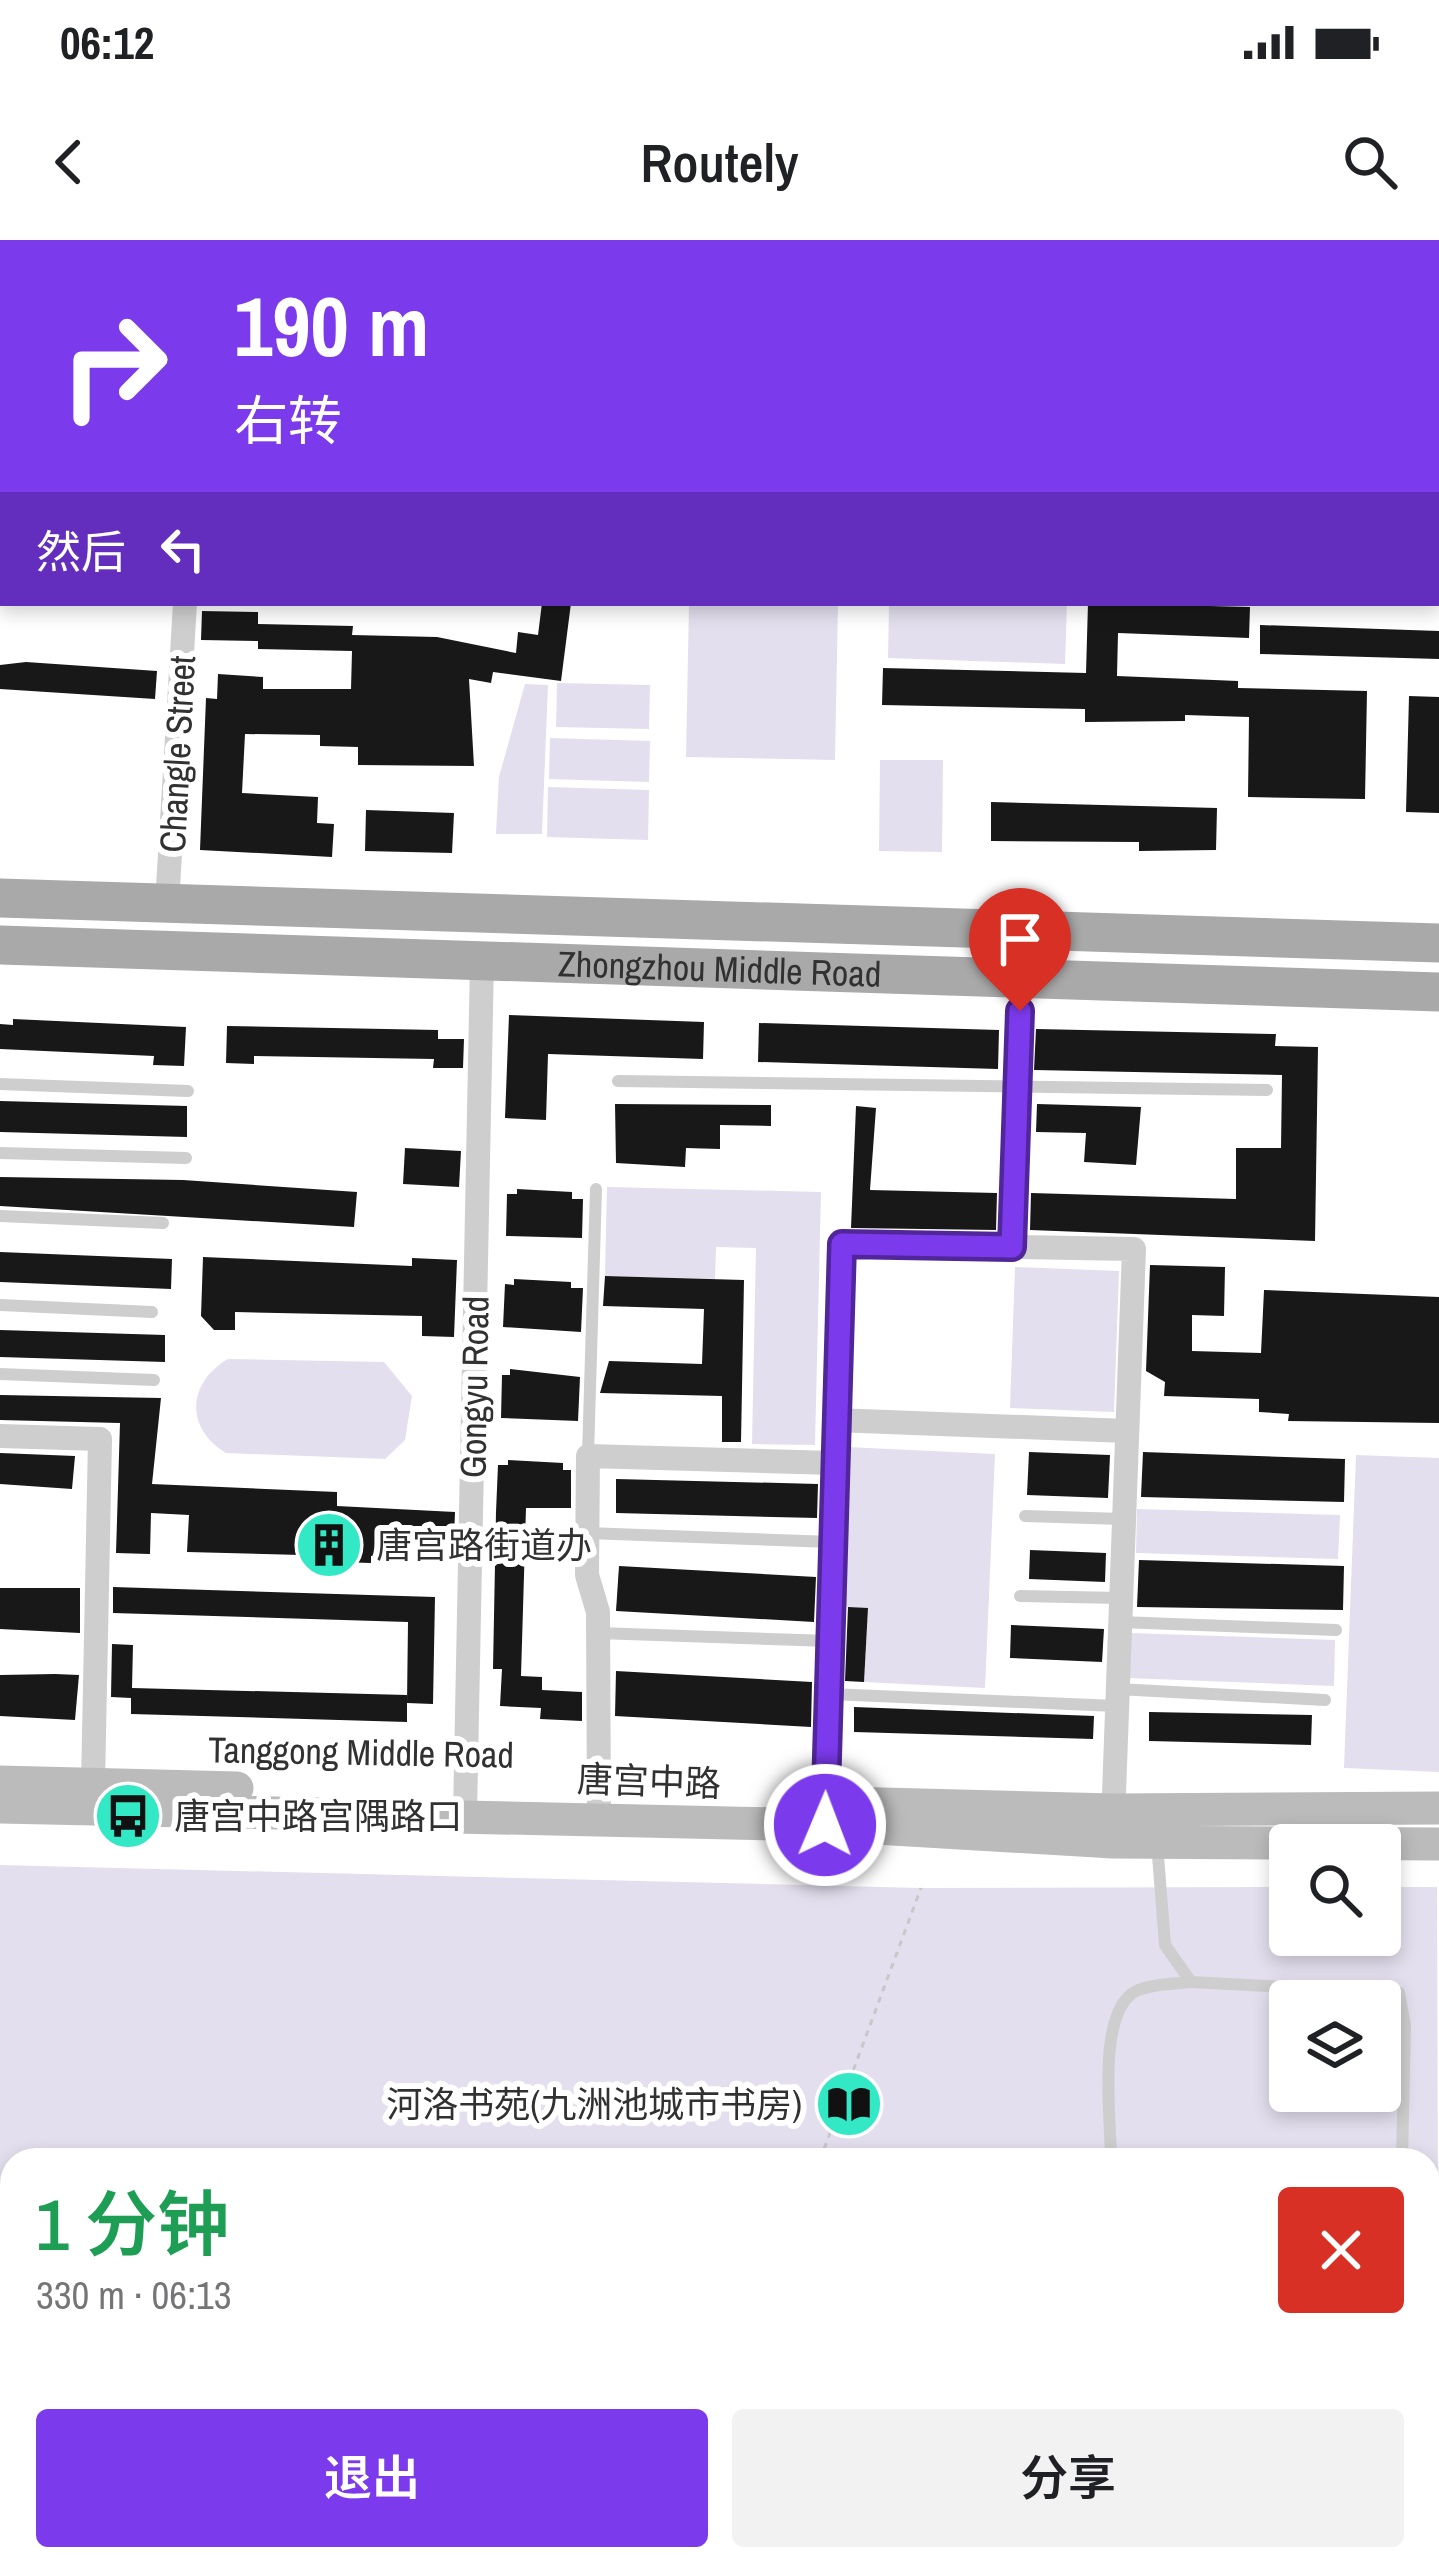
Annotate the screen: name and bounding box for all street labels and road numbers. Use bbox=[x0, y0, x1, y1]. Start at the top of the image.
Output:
street label: Changle Street bbox=[148, 654, 206, 854]
street label: Zhongzhou Middle Road bbox=[557, 939, 882, 998]
street label: Gongyu Road bbox=[448, 1296, 500, 1478]
street label: Tanggong Middle Road bbox=[208, 1725, 514, 1779]
street label: 唐宫中路 bbox=[576, 1755, 722, 1807]

